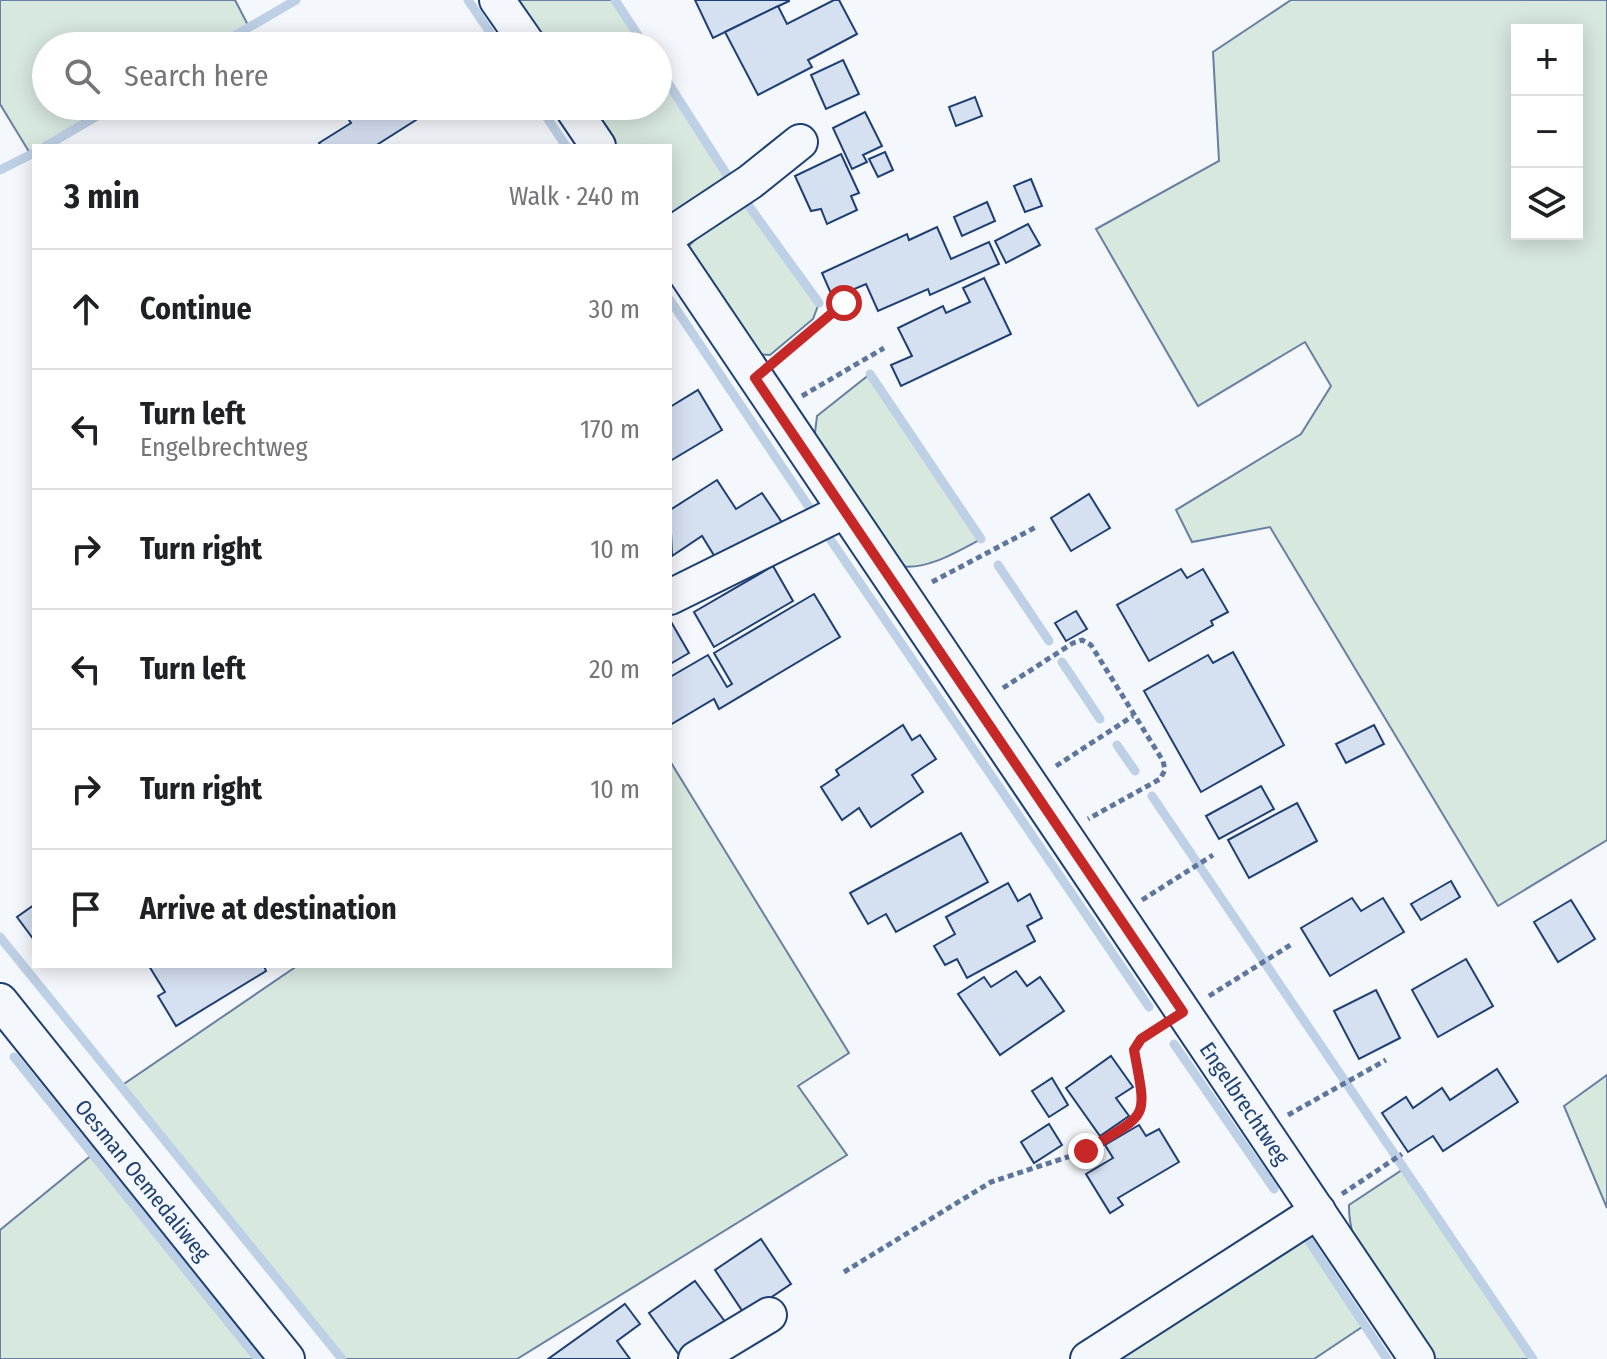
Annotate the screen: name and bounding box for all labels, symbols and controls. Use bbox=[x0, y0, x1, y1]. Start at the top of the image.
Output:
map controls bbox=[1511, 24, 1583, 240]
button: + bbox=[1511, 24, 1583, 96]
search box bbox=[32, 32, 672, 120]
icon: search bbox=[60, 54, 104, 98]
text: Search here bbox=[124, 58, 269, 94]
button: − bbox=[1511, 96, 1583, 168]
button: layers bbox=[1511, 168, 1583, 240]
text: 3 min bbox=[64, 176, 140, 217]
text: Walk · 240 m bbox=[509, 181, 640, 212]
route start bbox=[826, 285, 862, 321]
icon: ahead bbox=[64, 287, 108, 331]
text: Continue bbox=[140, 291, 252, 327]
text: 30 m bbox=[589, 294, 640, 325]
text: Turn left bbox=[140, 396, 246, 432]
icon: left bbox=[64, 407, 108, 451]
text: 170 m bbox=[580, 414, 640, 445]
text: Engelbrechtweg bbox=[140, 432, 308, 463]
icon: right bbox=[64, 527, 108, 571]
text: Turn right bbox=[140, 531, 262, 567]
text: 10 m bbox=[590, 534, 640, 565]
icon: left bbox=[64, 647, 108, 691]
text: Turn left bbox=[140, 651, 246, 687]
text: 20 m bbox=[589, 654, 640, 685]
icon: right bbox=[64, 767, 108, 811]
text: Turn right bbox=[140, 771, 262, 807]
text: 10 m bbox=[590, 774, 640, 805]
icon: arrive bbox=[64, 887, 108, 931]
text: Arrive at destination bbox=[140, 891, 397, 927]
street label: Engelbrechtweg bbox=[1194, 1037, 1296, 1170]
street label: Oesman Oemedaliweg bbox=[69, 1094, 217, 1267]
route end bbox=[1068, 1133, 1104, 1169]

